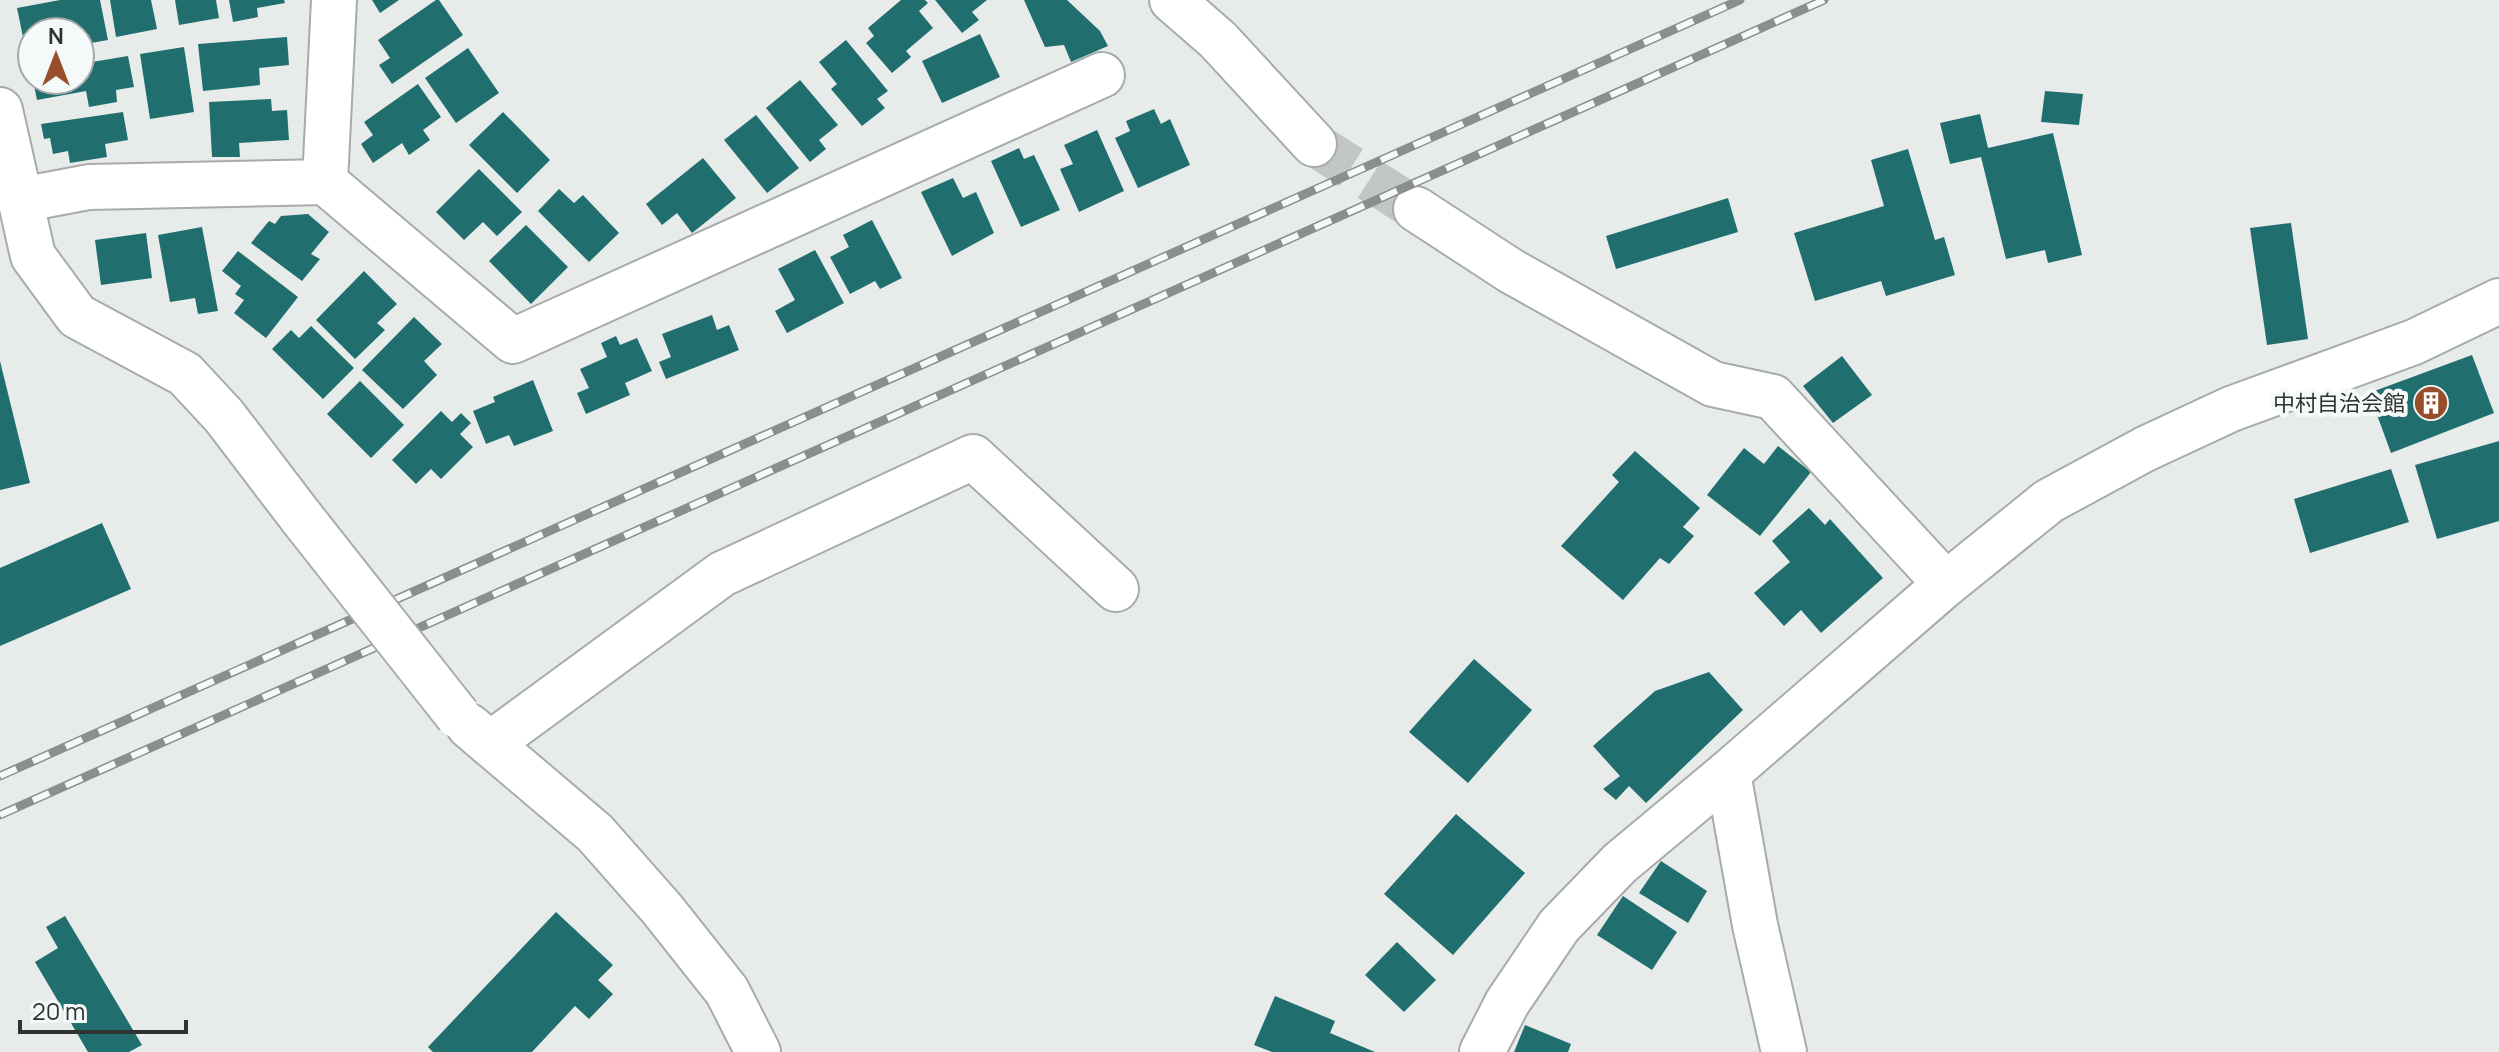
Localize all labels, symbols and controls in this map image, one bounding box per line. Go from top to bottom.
north arrow [16,16,96,96]
text: N [48,21,64,51]
building icon: 中村自治会館 [2412,384,2450,422]
place label: 中村自治会館 [2273,388,2405,418]
scale bar [20,984,186,1034]
text: 20 m [32,994,85,1027]

